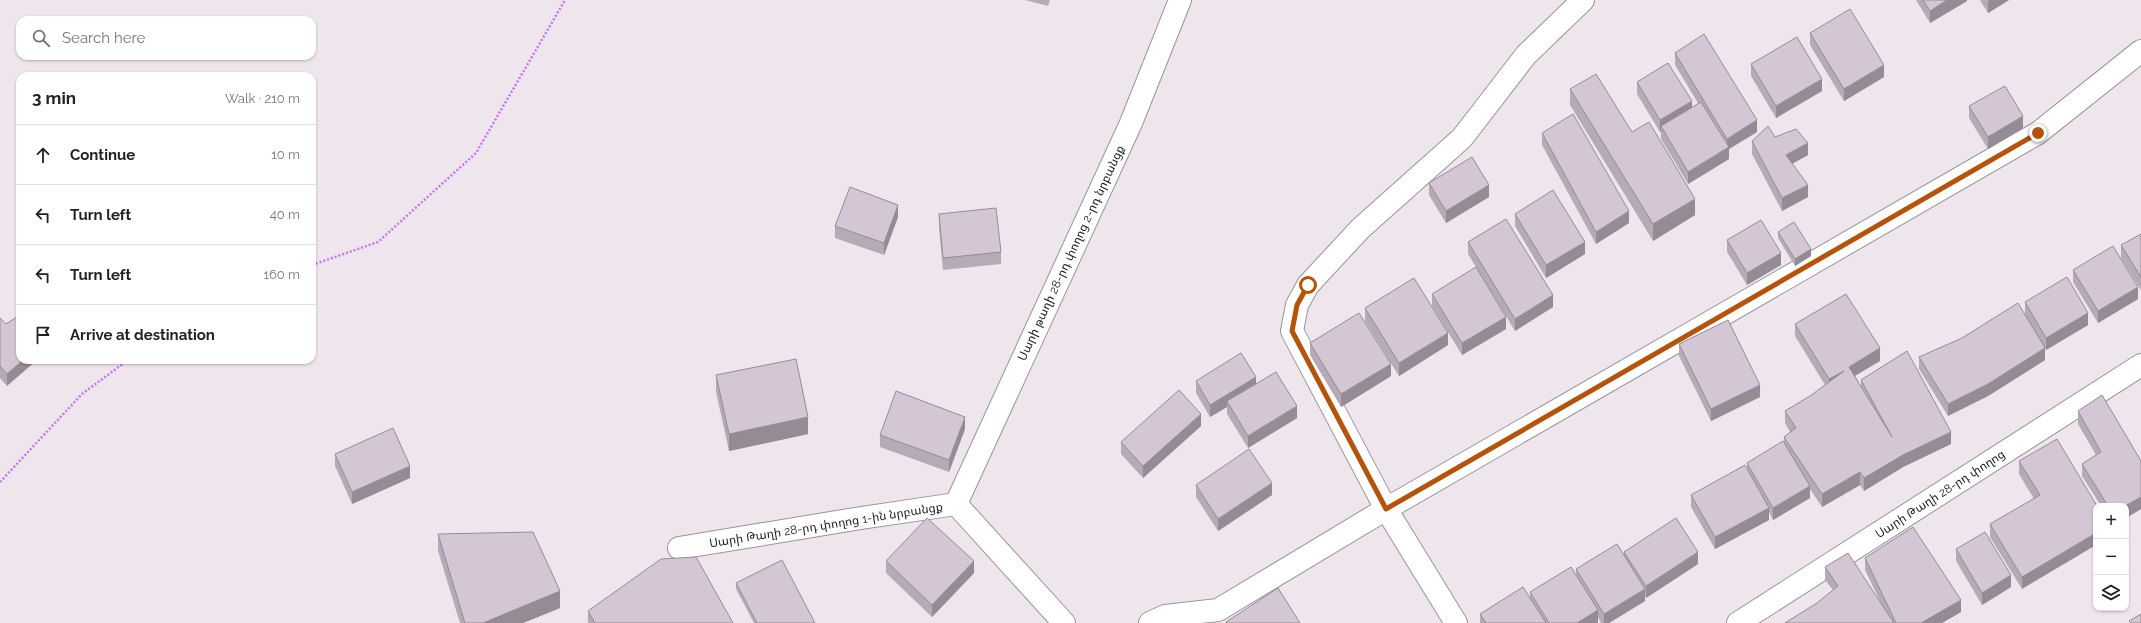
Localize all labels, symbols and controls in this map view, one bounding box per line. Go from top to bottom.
search box [16,16,316,60]
icon: search [30,27,52,49]
text: Search here [62,29,145,47]
text: 3 min [32,88,76,108]
text: Walk · 210 m [225,91,300,106]
route end [2029,124,2047,142]
street label: Սարի թաղի 28-րդ փողոց 2-րդ նրբանցք [1015,143,1127,363]
icon: ahead [32,144,54,166]
text: Continue [70,146,135,164]
text: 10 m [271,147,300,162]
icon: left [32,204,54,226]
text: Turn left [70,206,131,224]
text: 40 m [270,207,300,222]
icon: left [32,264,54,286]
text: Turn left [70,266,131,284]
text: 160 m [263,267,300,282]
route start [1299,276,1317,294]
icon: arrive [32,324,54,346]
text: Arrive at destination [70,326,215,344]
street label: Սարի Թաղի 28-րդ փողոց [1873,447,2007,541]
street label: Սարի Թաղի 28-րդ փողոց 1-ին նրբանցք [708,500,944,550]
map controls [2093,503,2129,611]
button: + [2093,503,2129,539]
button: − [2093,539,2129,575]
button: layers [2093,575,2129,611]

